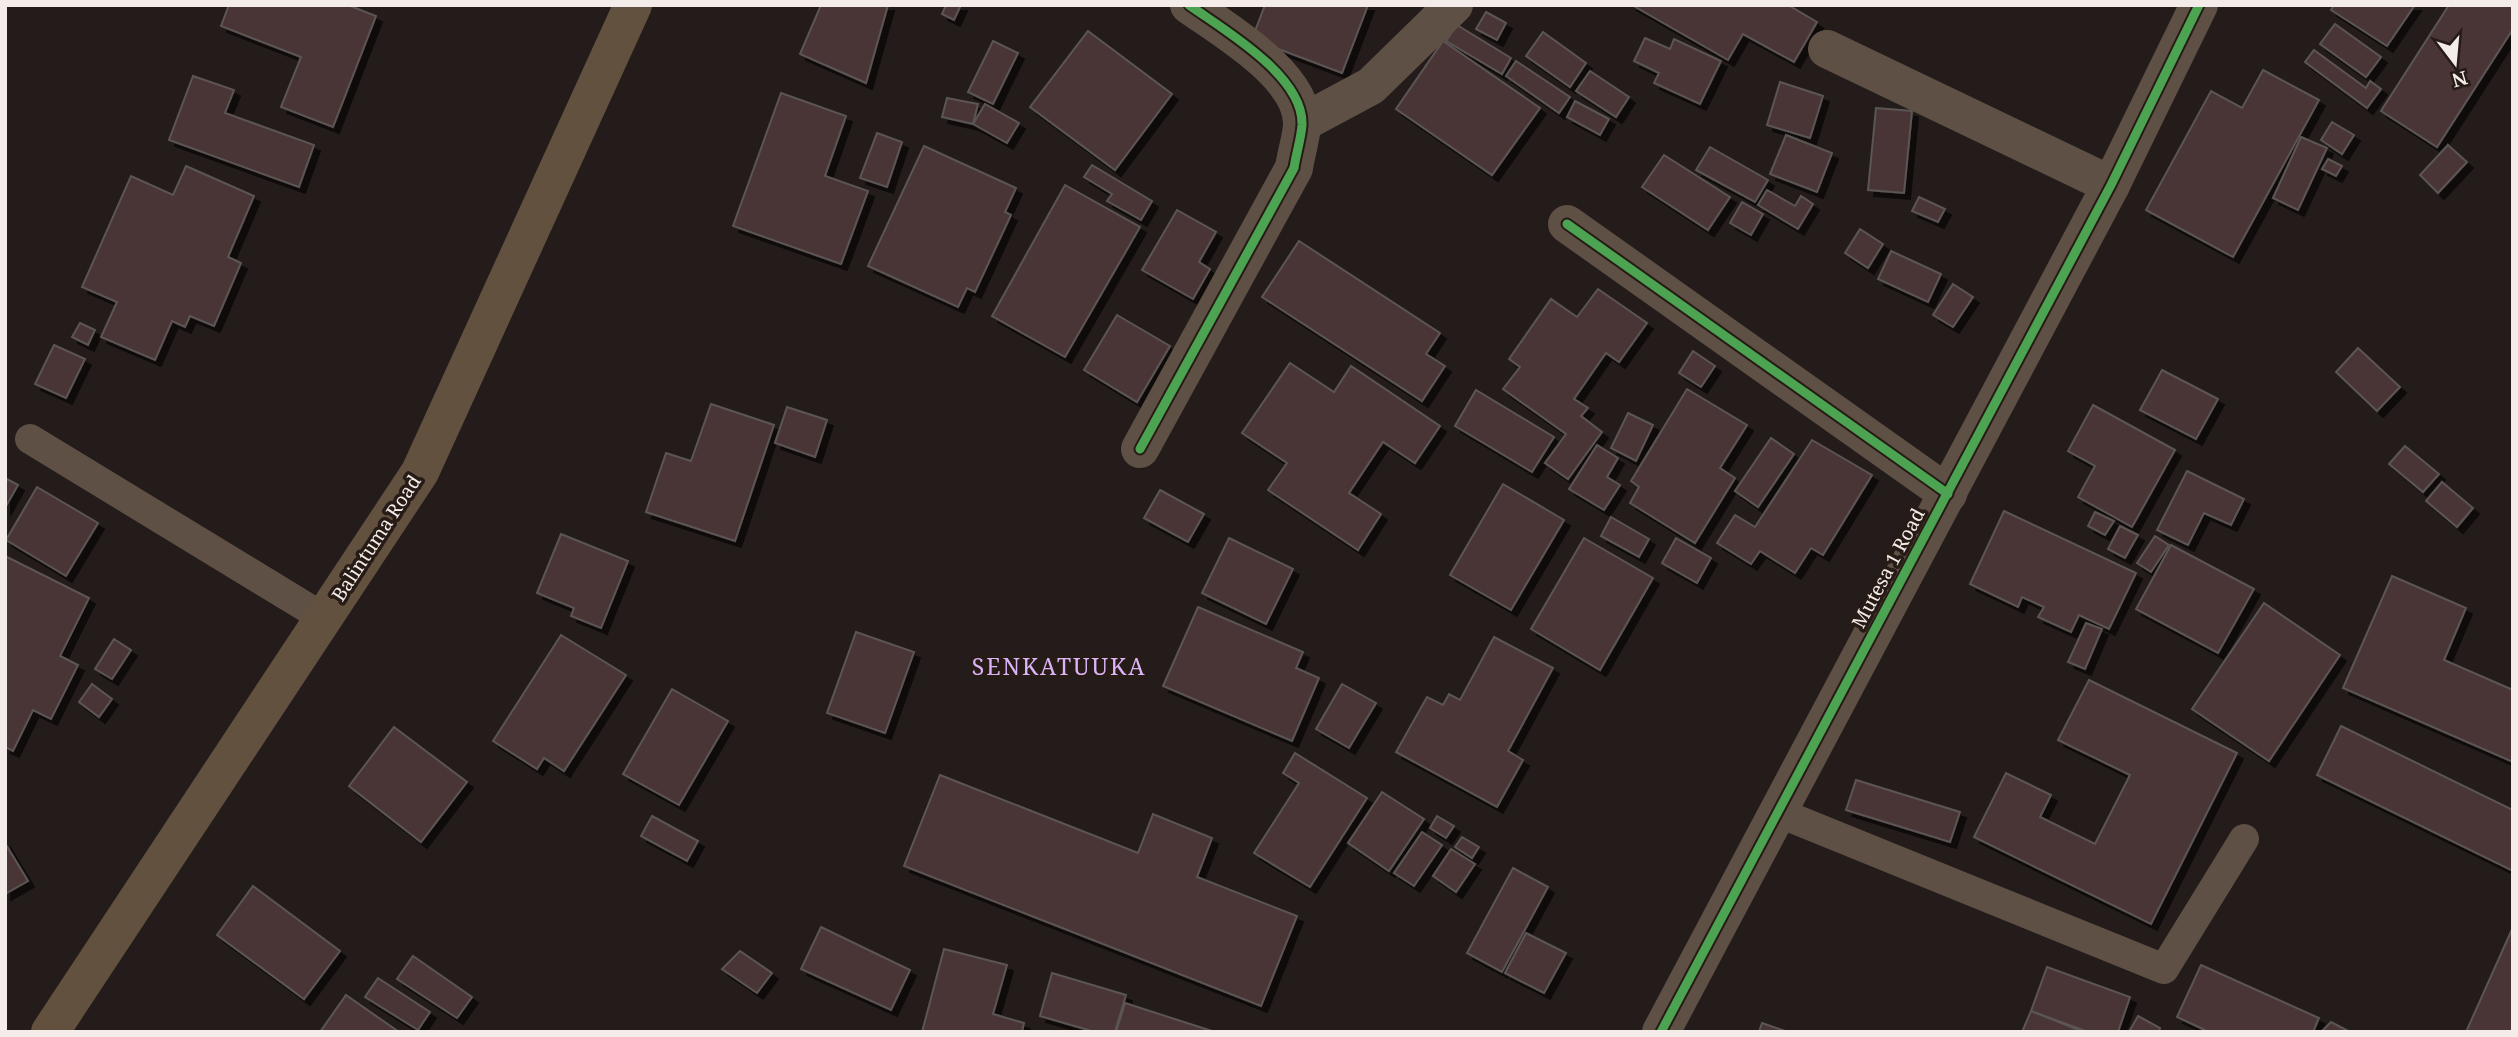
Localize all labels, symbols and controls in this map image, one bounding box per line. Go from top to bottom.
north arrow [2420,28,2490,98]
text: N [2449,65,2470,94]
street label: Balintuma Road [325,470,427,606]
street label: Mutesa 1 Road [1845,503,1931,633]
district label: SENKATUUKA [972,650,1146,682]

